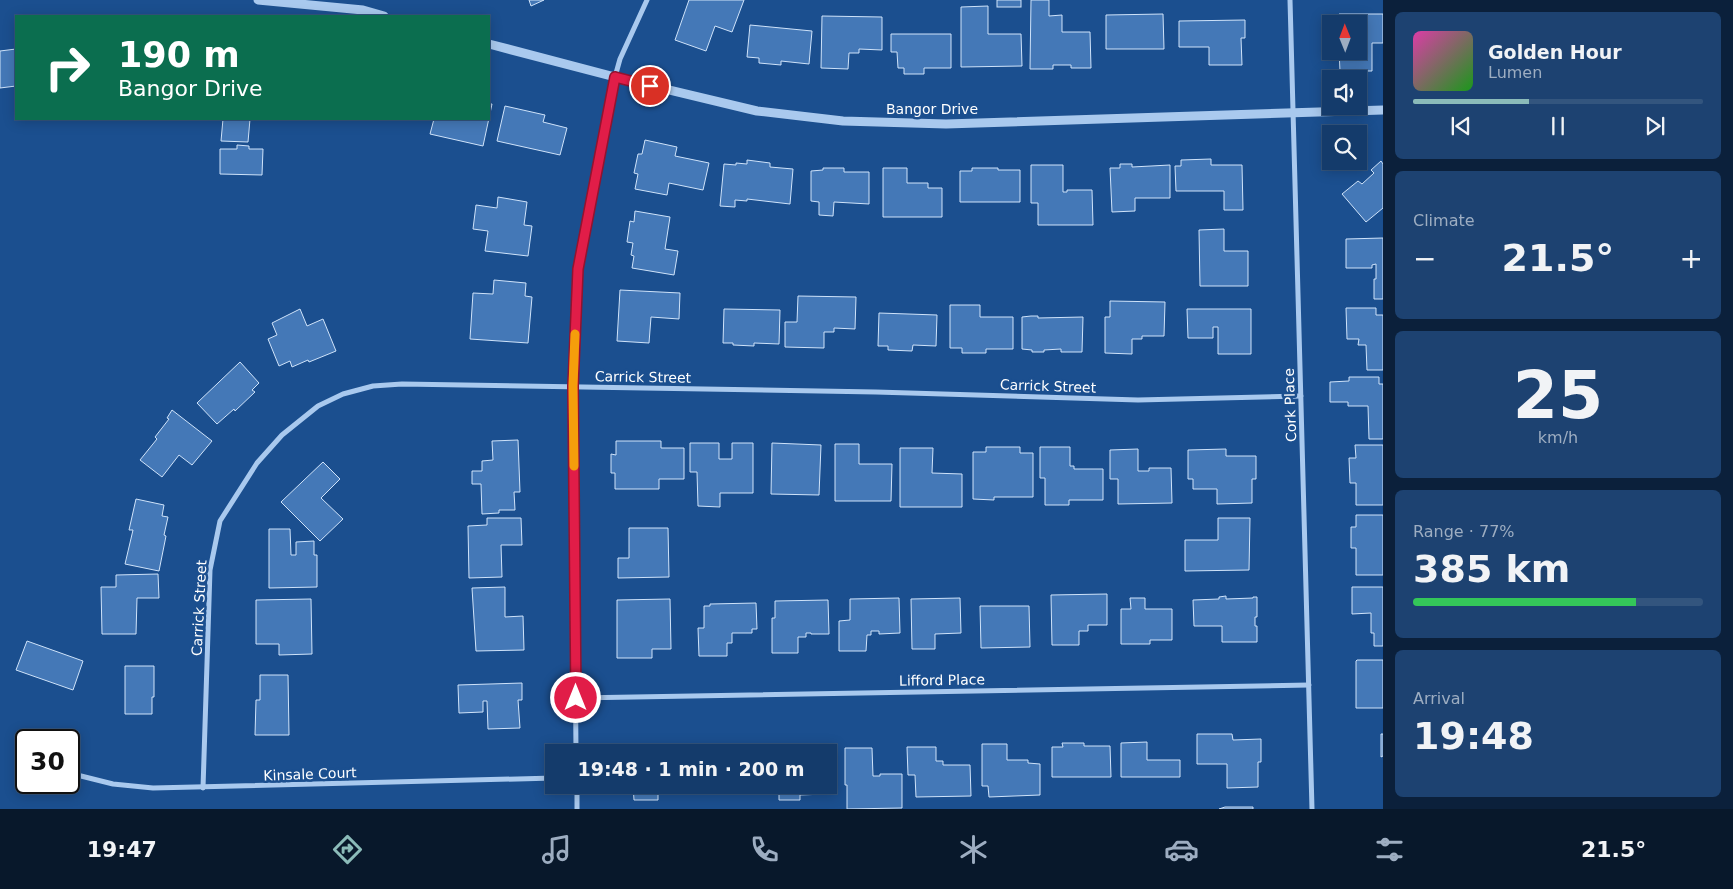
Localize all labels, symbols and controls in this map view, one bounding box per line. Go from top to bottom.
north arrow [1322,15,1368,60]
map controls [1322,15,1367,170]
icon: right [35,35,100,100]
text: 190 m [118,35,240,75]
text: Golden Hour [1488,41,1622,63]
text: Lumen [1488,63,1542,82]
pin [629,65,671,107]
button: sound [1322,70,1367,115]
icon: arrive [636,72,664,100]
text: Bangor Drive [118,76,263,101]
street label: Bangor Drive [886,101,978,117]
icon: previous [1447,112,1475,140]
icon: pause [1544,112,1572,140]
icon: next [1641,112,1669,140]
button: search [1322,125,1367,170]
text: Climate [1413,211,1475,230]
text: 21.5° [1502,236,1614,280]
text: − [1413,242,1436,275]
text: + [1680,242,1703,275]
text: 25 [1513,358,1603,433]
street label: Carrick Street [595,368,692,386]
street label: Cork Place [1281,368,1299,442]
street label: Carrick Street [1000,376,1097,396]
text: km/h [1538,428,1578,447]
text: Range · 77% [1413,522,1515,541]
text: 385 km [1413,547,1570,591]
street label: Carrick Street [188,559,210,657]
position arrow [549,671,601,723]
street label: Lifford Place [899,671,985,689]
text: Arrival [1413,689,1465,708]
text: 19:48 [1413,714,1534,758]
speed limit sign: 30 [15,729,80,794]
text: 19:48 · 1 min · 200 m [577,758,805,780]
street label: Kinsale Court [263,764,357,784]
icon: directions [330,832,365,867]
icon: music [539,832,574,867]
icon: phone [747,832,782,867]
icon: climate [956,832,991,867]
icon: car [1164,832,1199,867]
icon: filters [1372,832,1407,867]
text: 19:47 [87,837,157,862]
text: 21.5° [1581,837,1646,862]

